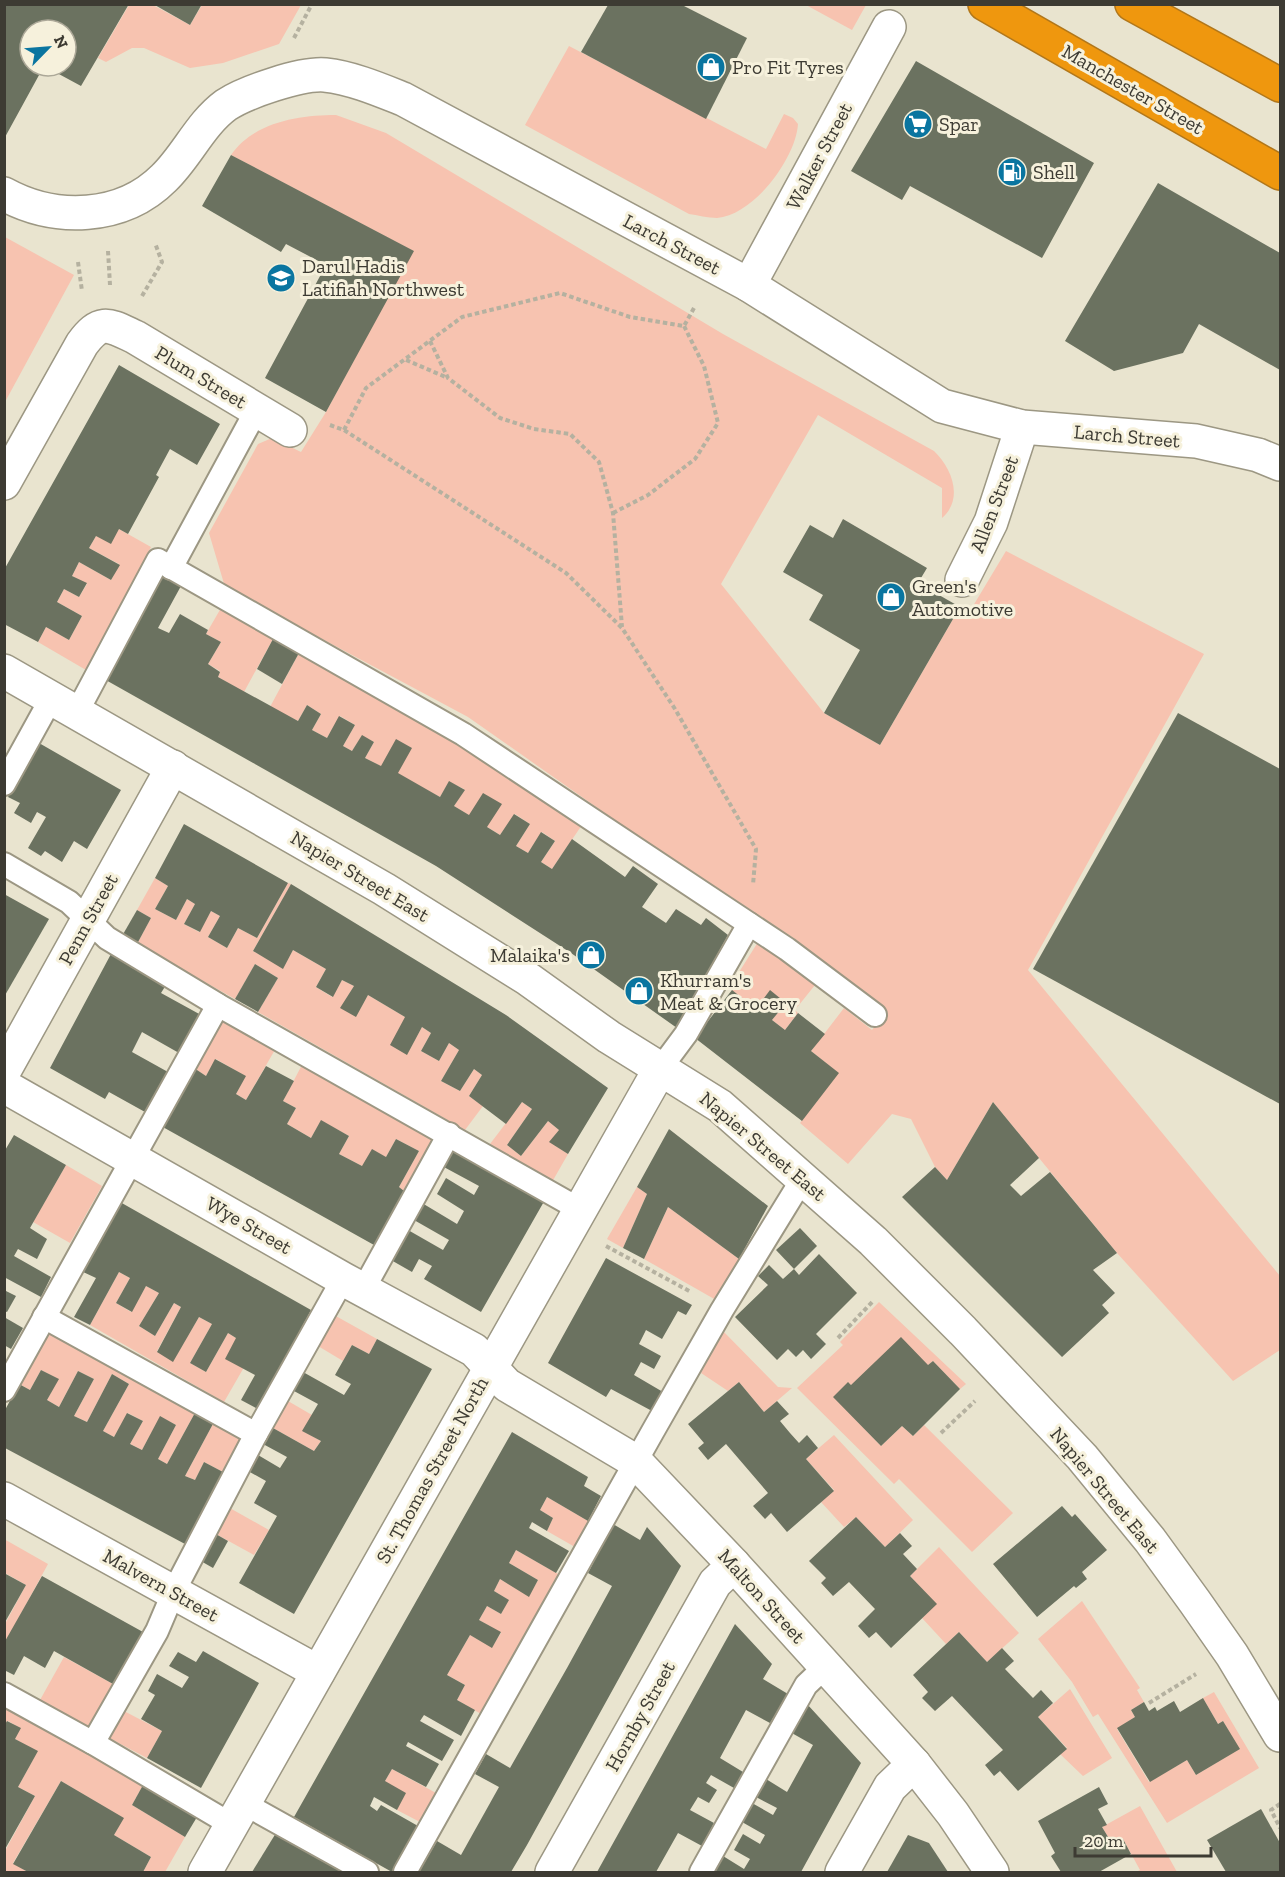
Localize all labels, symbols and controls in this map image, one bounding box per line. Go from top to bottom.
north arrow [18,18,78,78]
text: N [50,32,72,51]
street label: Manchester Street [1058,39,1208,140]
shop icon: Pro Fit Tyres [695,51,727,83]
place label: Pro Fit Tyres [732,55,844,79]
street label: Walker Street [781,98,857,214]
supermarket icon: Spar [902,108,934,140]
place label: Spar [939,112,979,136]
fuel station icon: Shell [996,156,1028,188]
place label: Shell [1033,160,1075,184]
street label: Larch Street [619,208,725,280]
place label: Darul Hadis Latifiah Northwest [302,254,465,301]
school or university icon: Darul Hadis Latifiah Northwest [265,262,297,294]
street label: Plum Street [151,340,252,414]
street label: Larch Street [1073,419,1182,453]
street label: Allen Street [965,452,1024,556]
place label: Green's Automotive [912,574,1013,621]
shop icon: Green's Automotive [875,581,907,613]
street label: Napier Street East [286,825,434,927]
street label: Penn Street [53,869,123,969]
shop icon: Malaika's [575,939,607,971]
place label: Malaika's [490,943,570,967]
place label: Khurram's Meat & Grocery [660,968,798,1015]
shop icon: Khurram's Meat & Grocery [623,975,655,1007]
street label: Napier Street East [695,1086,831,1206]
street label: Wye Street [202,1191,296,1259]
street label: St. Thomas Street North [371,1372,494,1567]
street label: Napier Street East [1045,1422,1165,1558]
street label: Malvern Street [99,1543,224,1627]
street label: Malton Street [713,1544,811,1649]
street label: Hornby Street [600,1656,680,1775]
scale bar [1075,1820,1212,1858]
text: 20 m [1084,1830,1124,1852]

